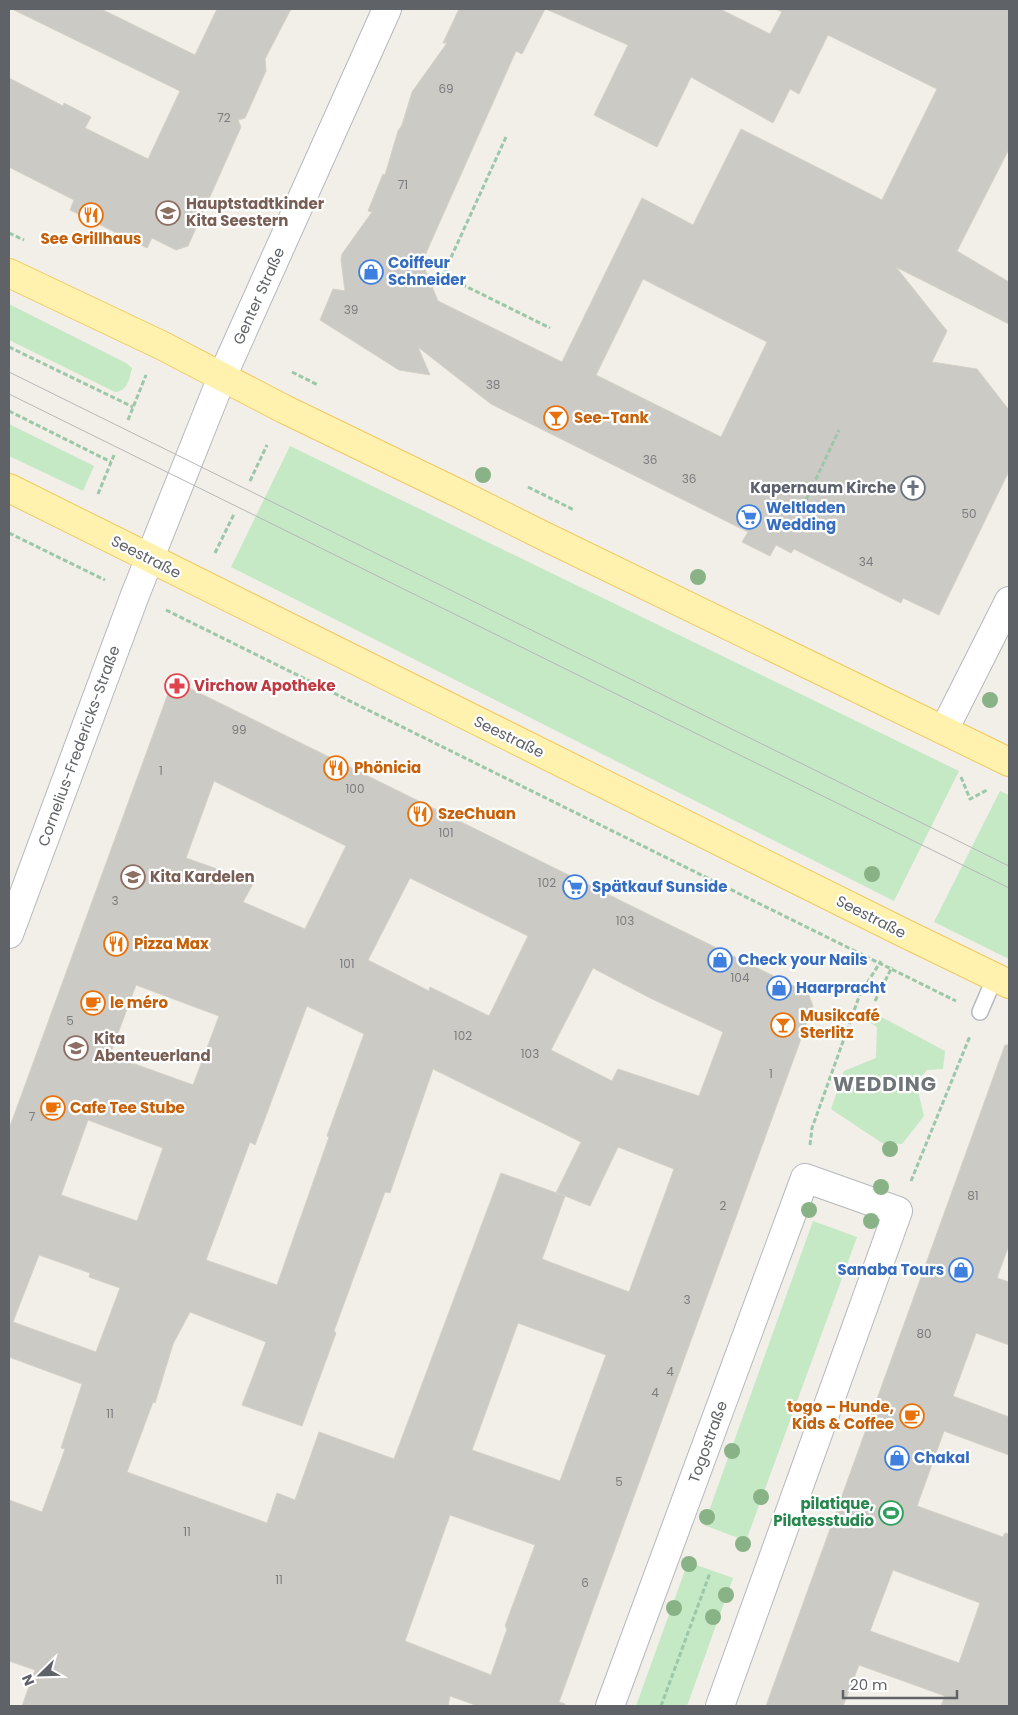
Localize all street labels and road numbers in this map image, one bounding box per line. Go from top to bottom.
street label: Genter Straße [228,244,289,348]
street label: Seestraße [108,530,185,583]
street label: Cornelius-Fredericks-Straße [32,642,125,849]
street label: Seestraße [470,710,548,763]
street label: Seestraße [833,890,910,943]
street label: Togostraße [683,1398,732,1486]

